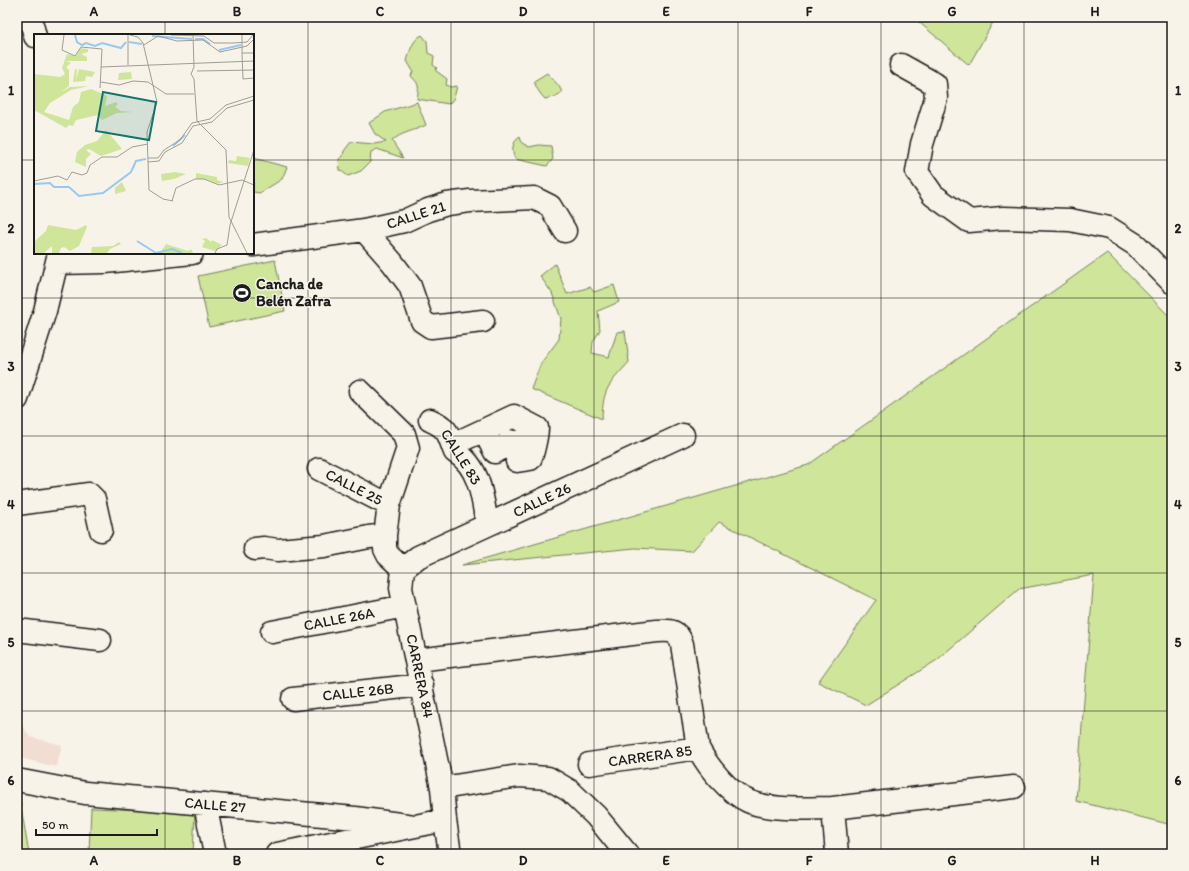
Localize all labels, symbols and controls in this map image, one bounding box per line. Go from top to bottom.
text: A [89,4,99,19]
text: B [233,4,242,19]
text: C [376,4,385,19]
text: D [519,4,528,19]
text: E [662,4,670,19]
text: F [806,4,813,19]
text: G [948,4,957,19]
text: H [1091,4,1100,19]
inset map [34,34,254,254]
text: 1 [8,83,14,98]
text: 1 [1175,83,1181,98]
street label: CALLE 21 [384,197,448,233]
text: 2 [8,221,15,236]
text: 2 [1175,221,1182,236]
place label: Cancha de Belén Zafra [256,275,331,310]
sports icon: Cancha de Belén Zafra [231,282,253,304]
text: 3 [7,359,15,374]
text: 3 [1174,359,1182,374]
street label: CALLE 83 [437,426,485,488]
street label: CALLE 25 [322,465,386,509]
street label: CALLE 26 [510,479,574,521]
text: 4 [7,497,15,512]
text: 4 [1174,497,1182,512]
street label: CALLE 26A [302,603,376,635]
street label: CARRERA 84 [402,632,438,720]
text: 5 [8,635,15,650]
text: 5 [1175,635,1182,650]
street label: CALLE 26B [321,679,395,705]
street label: CARRERA 85 [607,741,693,771]
text: 6 [8,773,15,788]
text: 6 [1175,773,1182,788]
street label: CALLE 27 [184,793,247,817]
scale bar [36,811,157,837]
text: 50 m [42,818,68,832]
text: A [89,853,99,868]
text: B [233,853,242,868]
text: C [376,853,385,868]
text: D [519,853,528,868]
text: E [662,853,670,868]
text: F [806,853,813,868]
text: G [948,853,957,868]
text: H [1091,853,1100,868]

